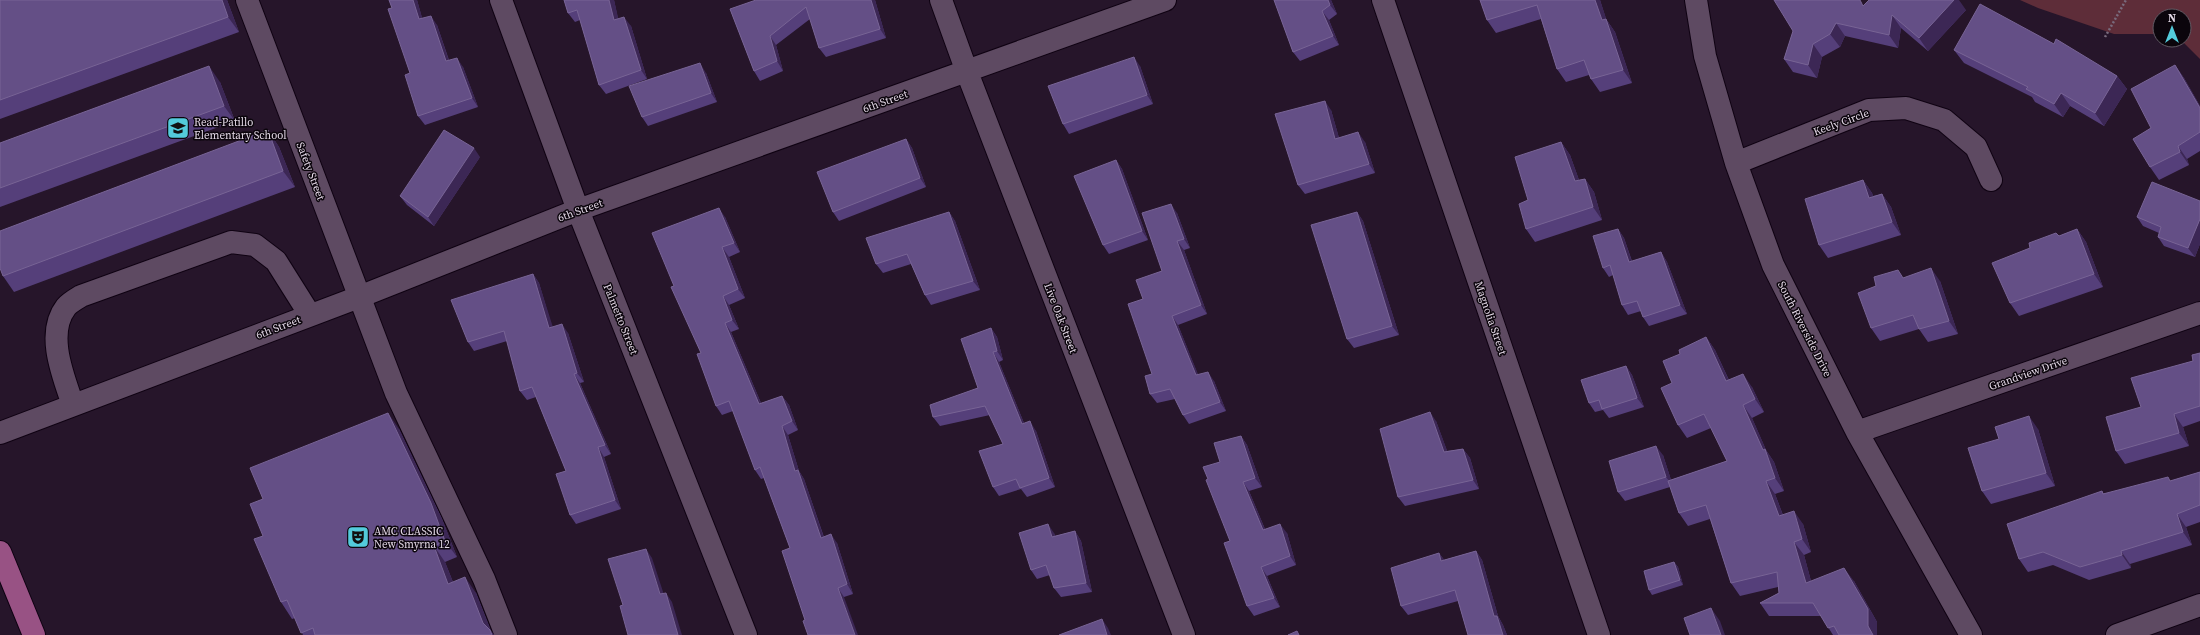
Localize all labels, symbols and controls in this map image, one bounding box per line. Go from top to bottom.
north arrow [2152,8,2192,48]
text: N [2168,11,2176,26]
street label: 6th Street [861,86,910,117]
street label: Keely Circle [1811,105,1872,140]
school or university icon: Read-Patillo Elementary School [165,115,191,141]
place label: Read-Patillo Elementary School [194,115,286,143]
street label: Safety Street [293,140,329,203]
street label: 6th Street [556,195,605,226]
street label: Magnolia Street [1471,279,1510,357]
street label: South Riverside Drive [1774,279,1835,380]
street label: Live Oak Street [1040,281,1081,356]
street label: Palmetto Street [600,282,642,357]
street label: 6th Street [254,312,303,343]
street label: Grandview Drive [1987,353,2070,394]
theatre icon: AMC CLASSIC New Smyrna 12 [345,524,371,550]
place label: AMC CLASSIC New Smyrna 12 [374,524,450,552]

